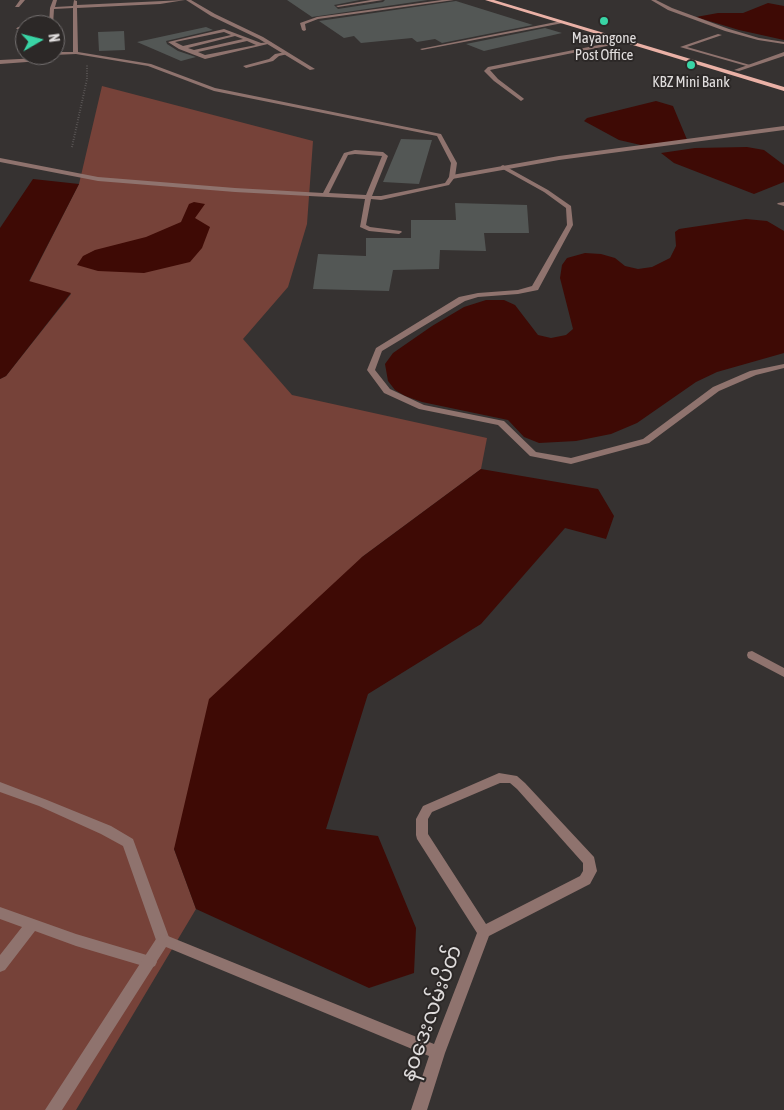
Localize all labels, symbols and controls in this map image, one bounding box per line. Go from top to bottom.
north arrow [15,15,65,65]
marker: Mayangone Post Office [598,15,610,27]
place label: Mayangone Post Office [572,29,636,64]
text: N [45,33,62,43]
marker: KBZ Mini Bank [685,59,697,71]
place label: KBZ Mini Bank [652,73,730,91]
street label: နဝဒေးလမ်းပိတ် [395,942,467,1084]

